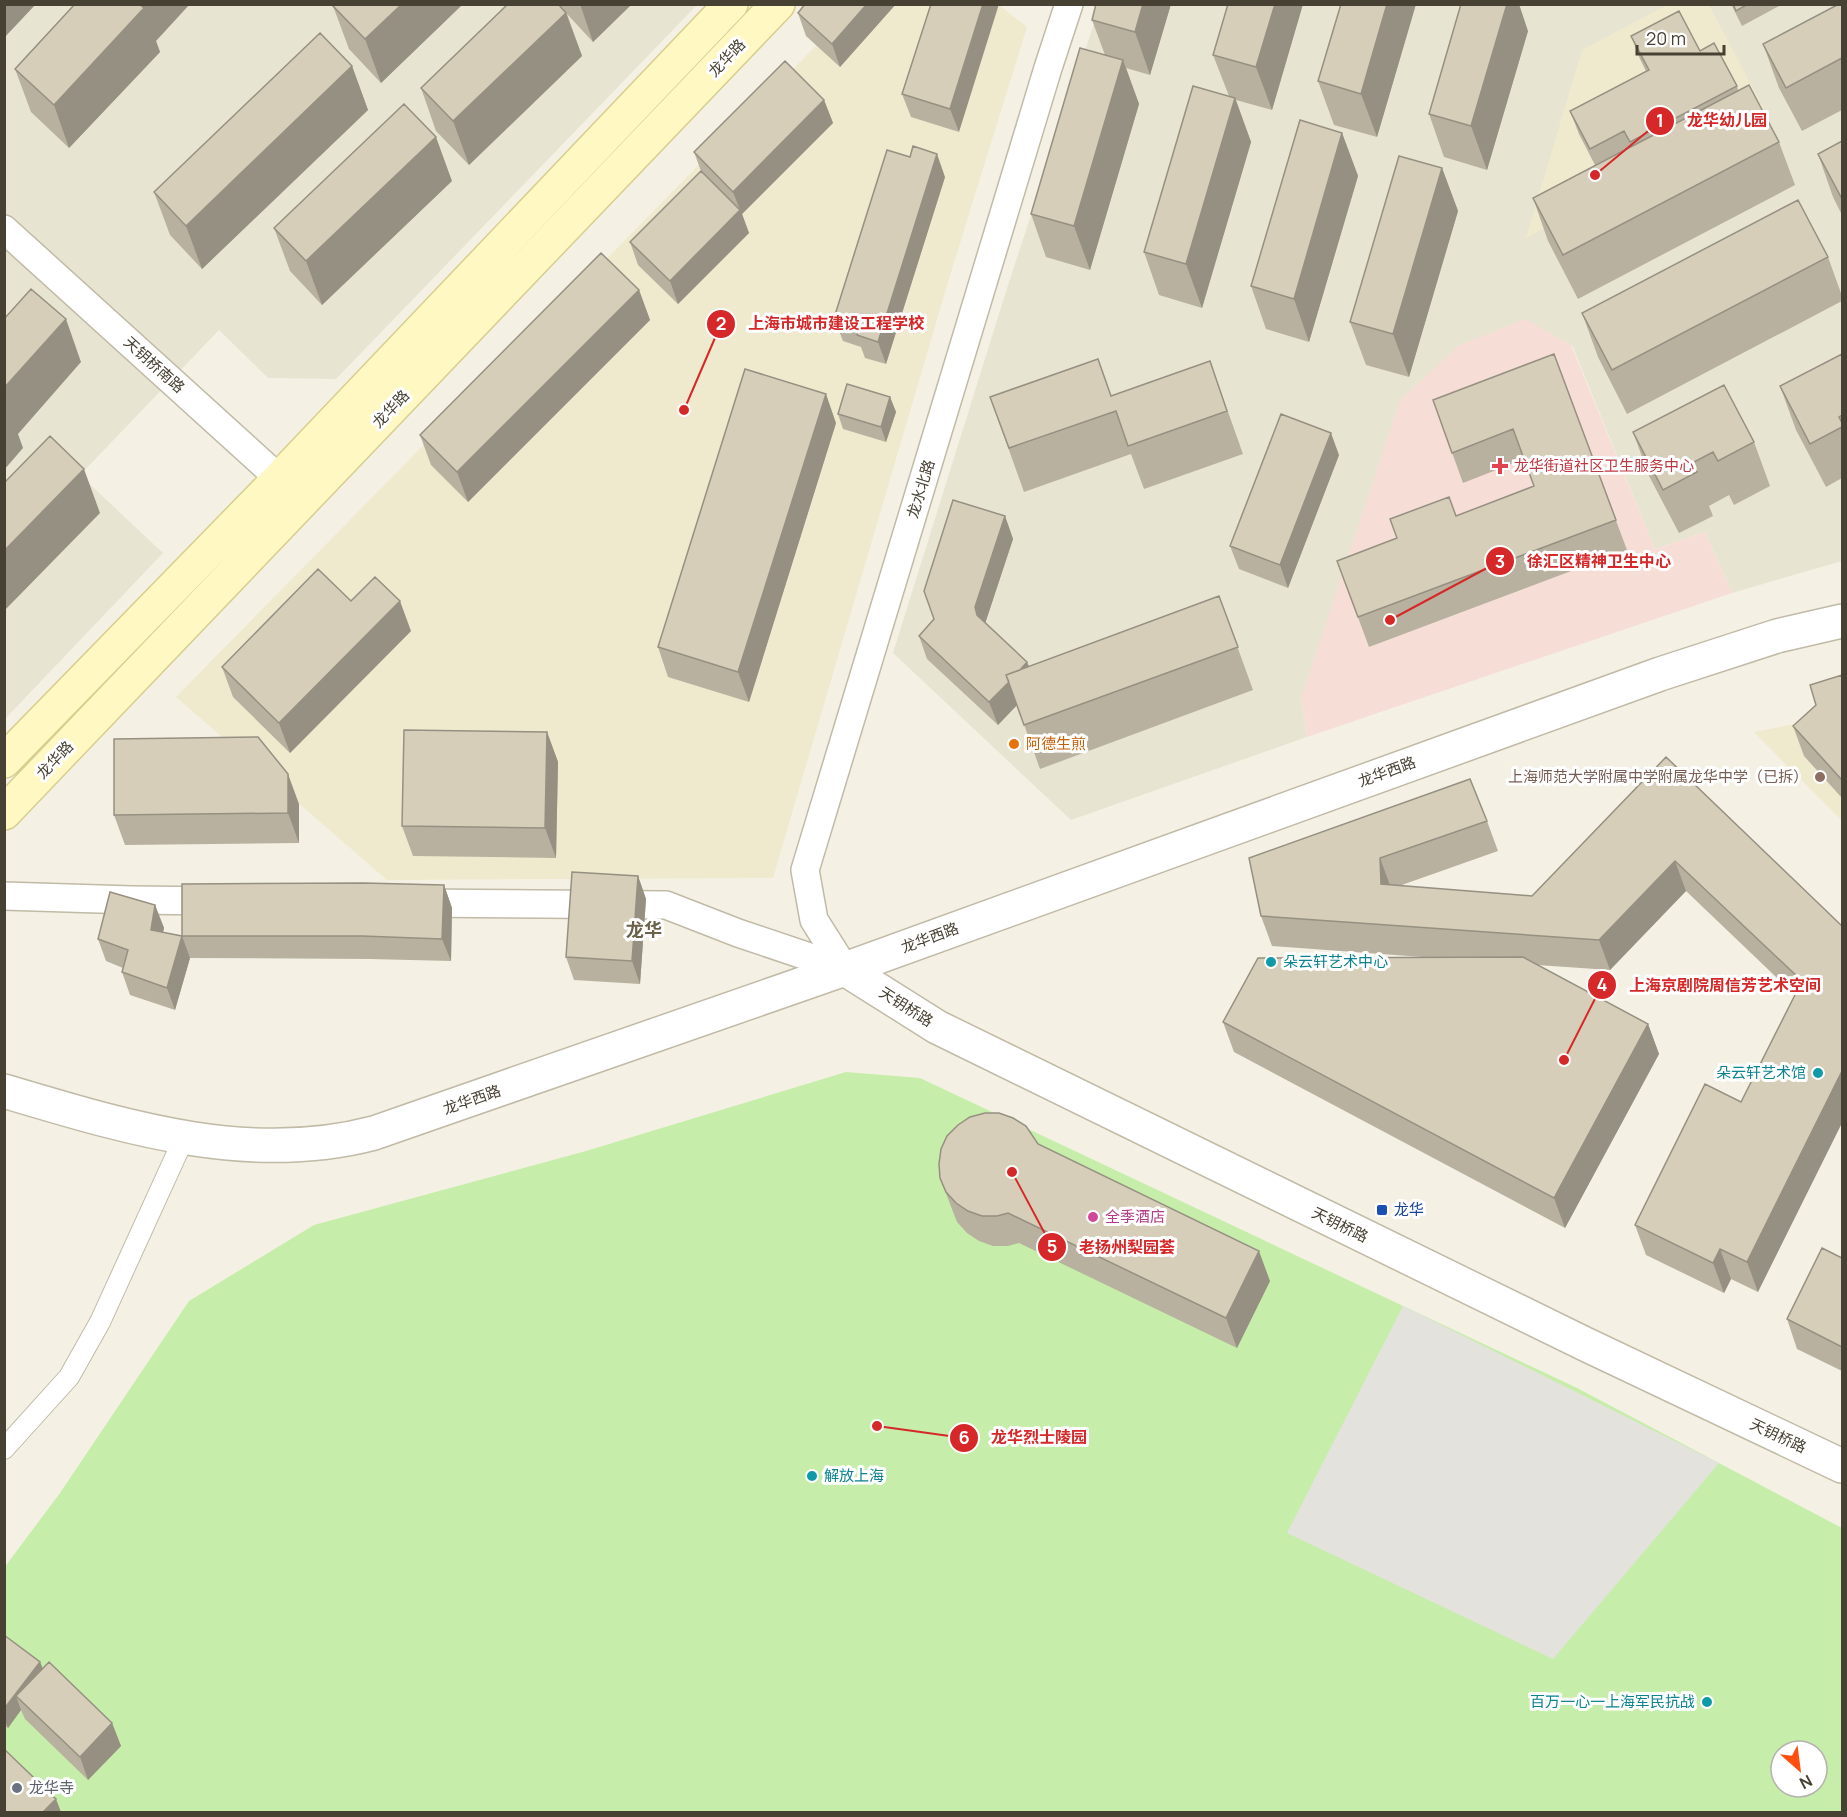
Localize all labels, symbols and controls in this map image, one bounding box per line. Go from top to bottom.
scale bar [1637,18,1724,56]
text: 20 m [1646,26,1686,50]
street label: 龙华路 [703,34,750,81]
callout: 龙华幼儿园 [1645,104,1779,138]
text: 1 [1656,108,1664,132]
text: 龙华幼儿园 [1687,109,1767,131]
callout: 上海市城市建设工程学校 [706,307,936,341]
text: 2 [716,311,726,335]
text: 上海市城市建设工程学校 [748,312,925,334]
street label: 天钥桥南路 [119,332,189,398]
street label: 龙华路 [367,385,414,432]
place label: 龙华街道社区卫生服务中心 [1514,455,1694,476]
street label: 龙水北路 [902,457,939,521]
marker: 龙华街道社区卫生服务中心 [1491,457,1509,475]
callout: 徐汇区精神卫生中心 [1485,544,1683,578]
text: 3 [1495,549,1505,573]
text: 徐汇区精神卫生中心 [1527,550,1671,572]
place label: 阿德生煎 [1026,733,1086,754]
street label: 龙华路 [31,736,78,783]
marker: 阿德生煎 [1007,737,1021,751]
street label: 龙华西路 [1355,751,1419,792]
place label: 上海师范大学附属中学附属龙华中学（已拆） [1508,766,1808,787]
marker: 上海师范大学附属中学附属龙华中学（已拆） [1813,770,1827,784]
district label: 龙华 [626,917,662,941]
street label: 龙华西路 [898,917,962,958]
place label: 朵云轩艺术中心 [1283,951,1388,972]
marker: 朵云轩艺术中心 [1264,955,1278,969]
callout: 上海京剧院周信芳艺术空间 [1587,968,1833,1002]
text: 4 [1597,972,1608,996]
text: 上海京剧院周信芳艺术空间 [1629,974,1821,996]
street label: 天钥桥路 [875,982,937,1031]
place label: 朵云轩艺术馆 [1716,1062,1806,1083]
marker: 朵云轩艺术馆 [1811,1066,1825,1080]
street label: 龙华西路 [440,1080,504,1119]
place label: 龙华 [1394,1199,1424,1220]
street label: 天钥桥路 [1309,1202,1372,1247]
marker: 龙华 [1375,1203,1389,1217]
place label: 全季酒店 [1105,1206,1165,1227]
marker: 全季酒店 [1086,1210,1100,1224]
callout: 老扬州梨园荟 [1037,1230,1187,1264]
text: 5 [1047,1234,1057,1258]
text: 老扬州梨园荟 [1079,1236,1175,1258]
street label: 天钥桥路 [1747,1413,1810,1458]
callout: 龙华烈士陵园 [949,1421,1099,1455]
text: 6 [958,1425,970,1449]
text: 龙华烈士陵园 [991,1426,1087,1448]
place label: 解放上海 [824,1465,884,1486]
marker: 解放上海 [805,1469,819,1483]
place label: 百万一心一上海军民抗战 [1530,1691,1695,1712]
marker: 百万一心一上海军民抗战 [1700,1695,1714,1709]
north arrow [1769,1739,1829,1799]
text: N [1796,1770,1816,1795]
place label: 龙华寺 [29,1777,74,1798]
marker: 龙华寺 [10,1781,24,1795]

